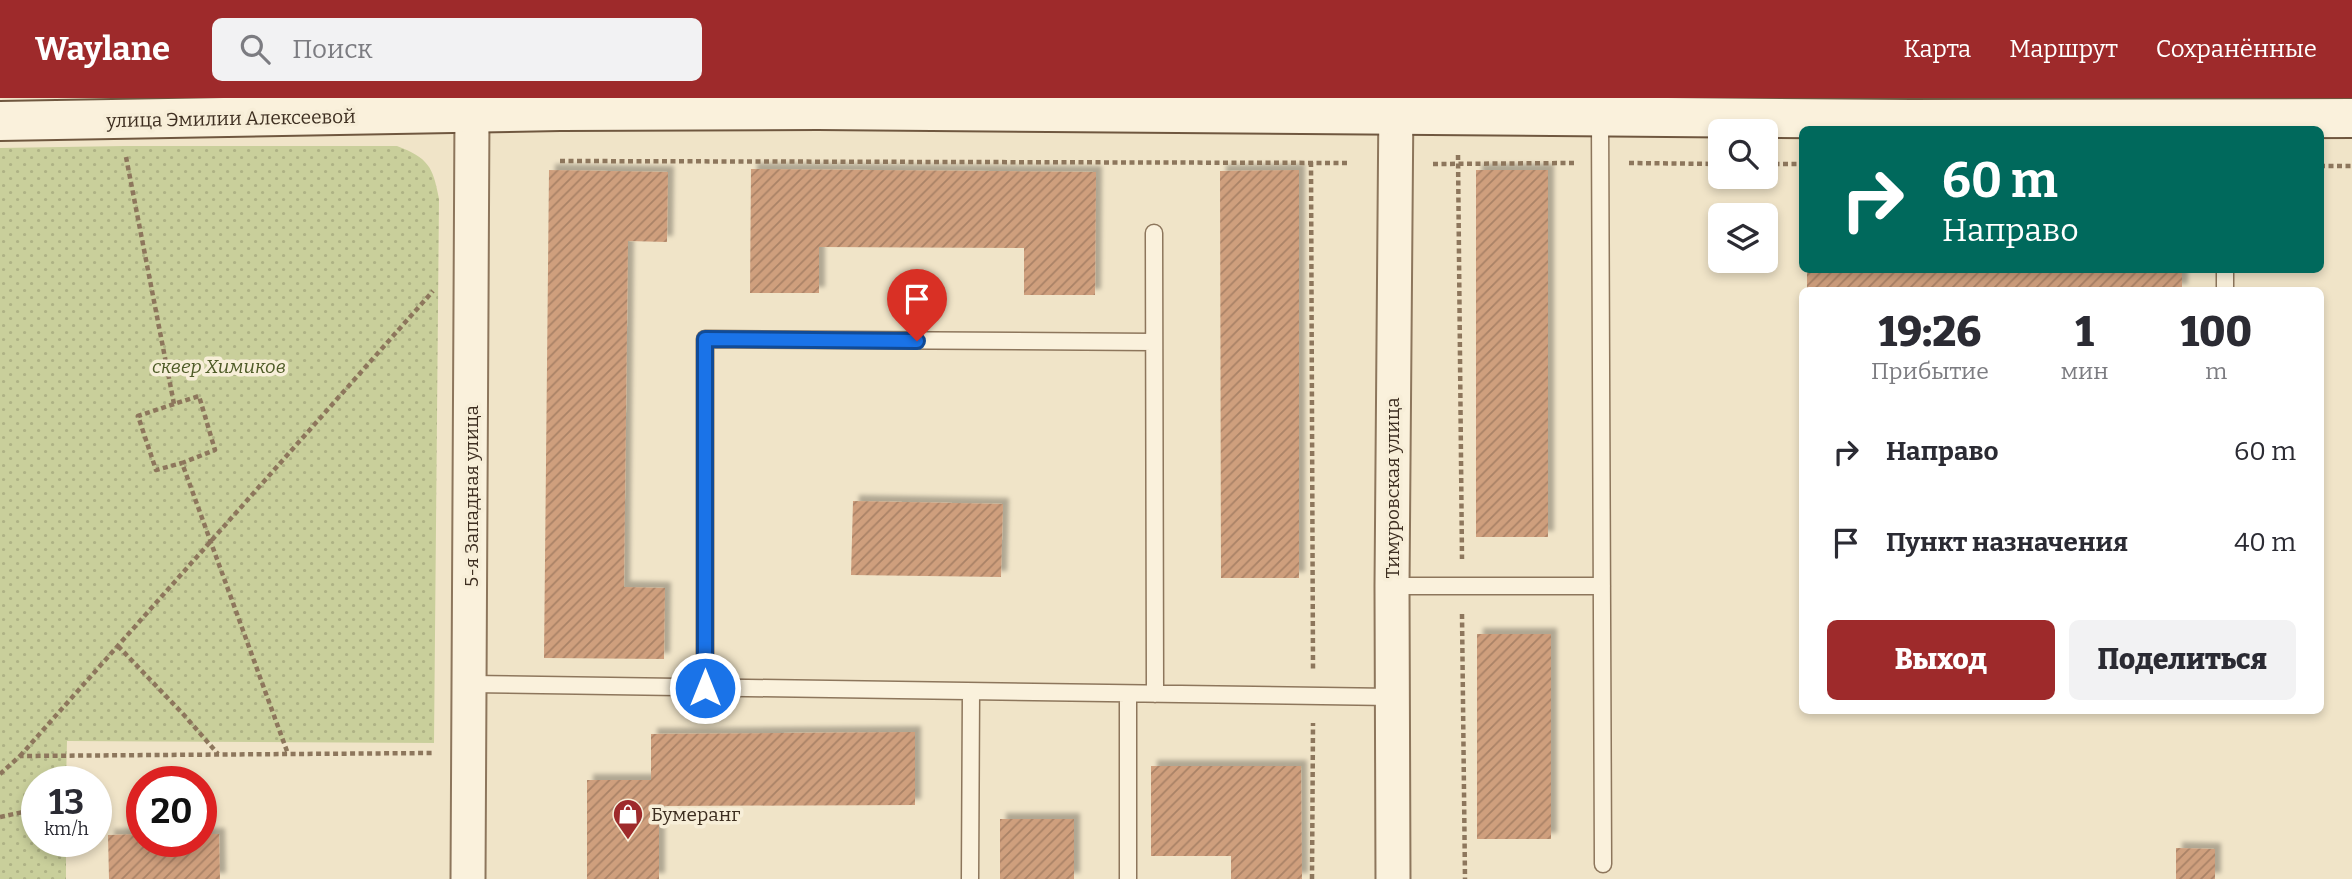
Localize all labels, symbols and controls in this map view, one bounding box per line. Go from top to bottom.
search box [212,18,702,81]
text: Waylane [35,29,170,69]
icon: search [236,30,274,68]
text: Поиск [292,34,372,65]
text: Карта [1903,35,1971,63]
text: Маршрут [2009,35,2118,63]
text: Сохранённые [2156,35,2317,63]
street label: улица Эмилии Алексеевой [105,105,356,132]
map controls [1708,119,1778,273]
button: search [1708,119,1778,189]
text: 60 m [1942,151,2058,210]
icon: right [1827,154,1918,245]
button: layers [1708,203,1778,273]
text: Направо [1942,211,2079,249]
pin [887,269,947,341]
icon: arrive [898,280,936,318]
text: 19:26 [1879,307,1981,357]
text: 1 [2075,307,2094,357]
text: 100 [2180,307,2252,357]
park label: сквер Химиков [152,355,286,378]
text: Прибытие [1871,357,1989,385]
text: мин [2061,357,2108,385]
text: m [2205,357,2227,385]
street label: Тимуровская улица [1381,397,1404,579]
street label: 5-я Западная улица [460,405,483,587]
icon: right [1827,433,1865,471]
text: Направо [1886,436,1999,467]
text: 60 m [2234,436,2296,467]
icon: arrive [1827,524,1865,562]
text: Пункт назначения [1886,527,2128,558]
text: 40 m [2234,527,2296,558]
button: Выход [1827,620,2055,700]
button: Поделиться [2069,620,2296,700]
position arrow [668,651,742,725]
speed limit sign: 20 [126,766,217,857]
text: 13 [49,781,84,823]
shop icon: Бумеранг [611,797,645,841]
place label: Бумеранг [651,803,740,826]
text: km/h [44,818,89,840]

